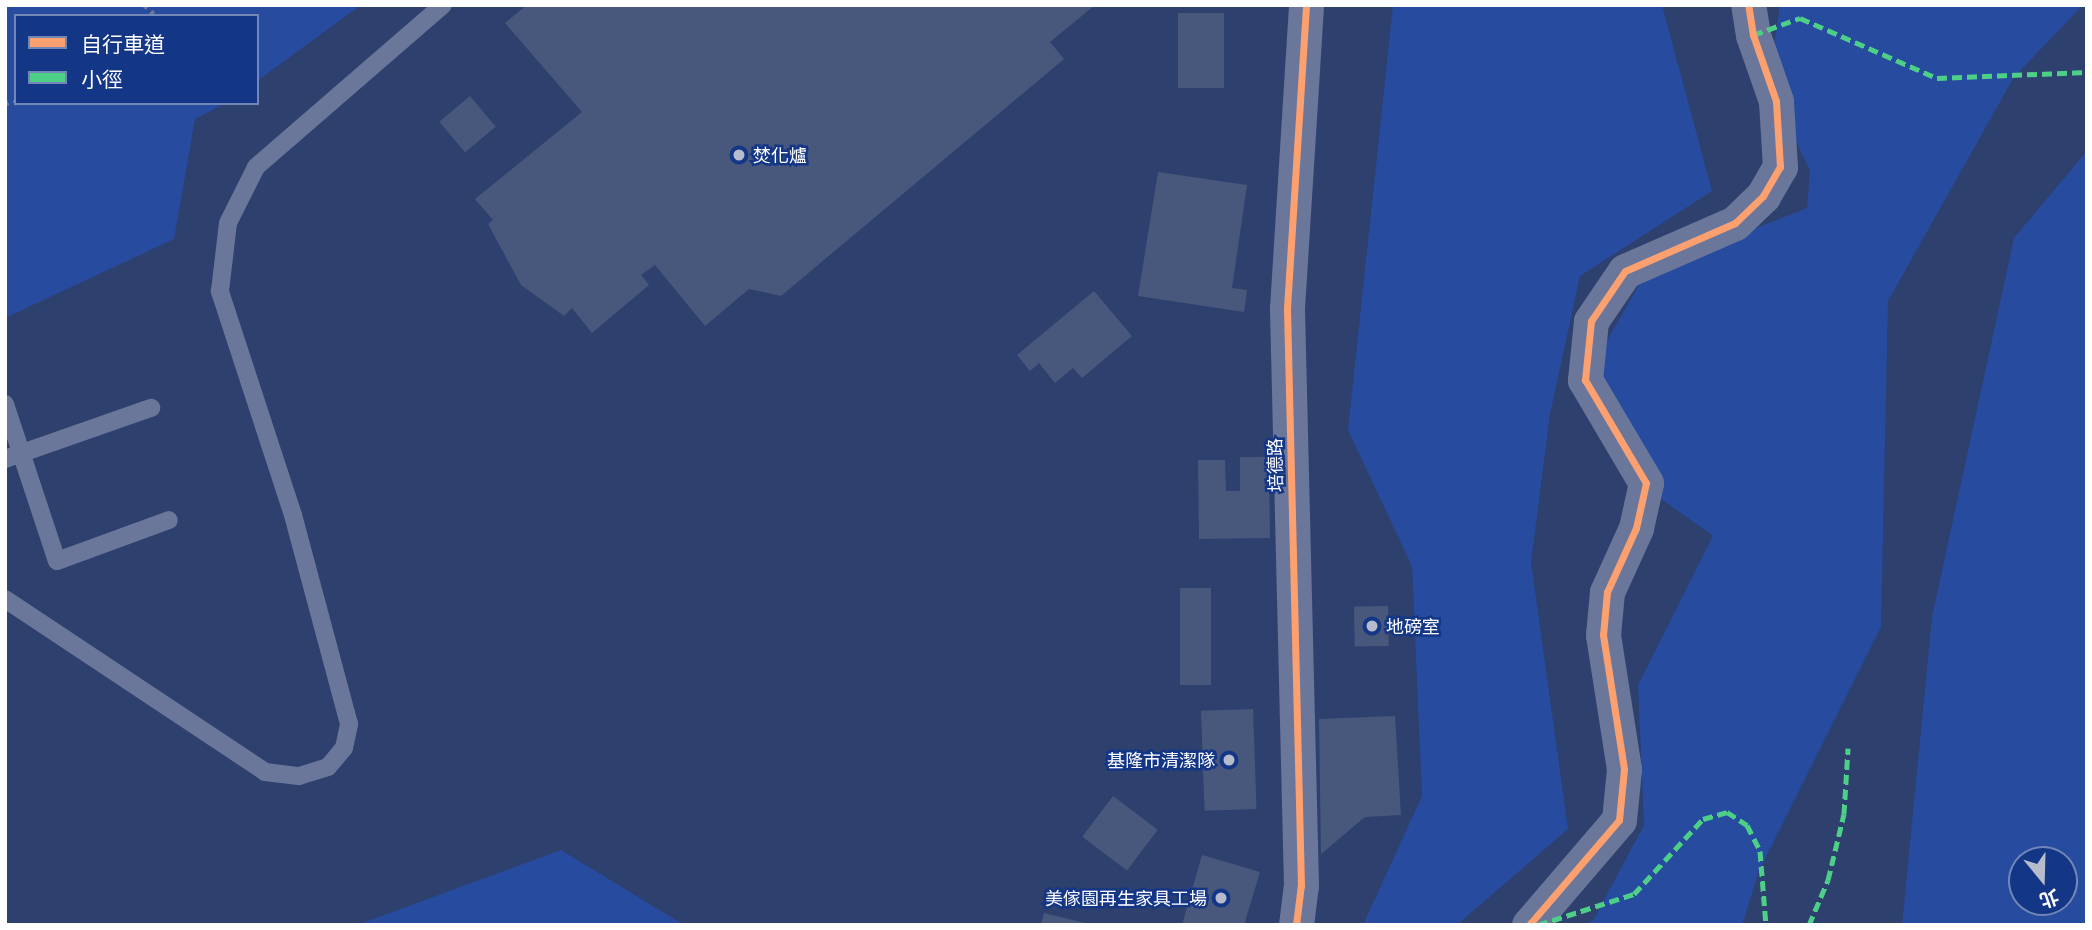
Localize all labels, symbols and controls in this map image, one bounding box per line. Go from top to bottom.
legend [14,14,259,105]
text: 自行車道 [81,30,165,58]
text: 小徑 [81,65,123,93]
place label: 焚化爐 [753,144,807,166]
marker: 焚化爐 [731,147,747,163]
street label: 培德路 [1264,438,1286,492]
place label: 地磅室 [1386,615,1440,637]
marker: 地磅室 [1364,618,1380,634]
place label: 基隆市清潔隊 [1107,749,1215,771]
marker: 基隆市清潔隊 [1221,752,1237,768]
north arrow [2008,846,2078,916]
text: 北 [2036,884,2062,914]
place label: 美傢園再生家具工場 [1045,887,1207,909]
marker: 美傢園再生家具工場 [1213,890,1229,906]

